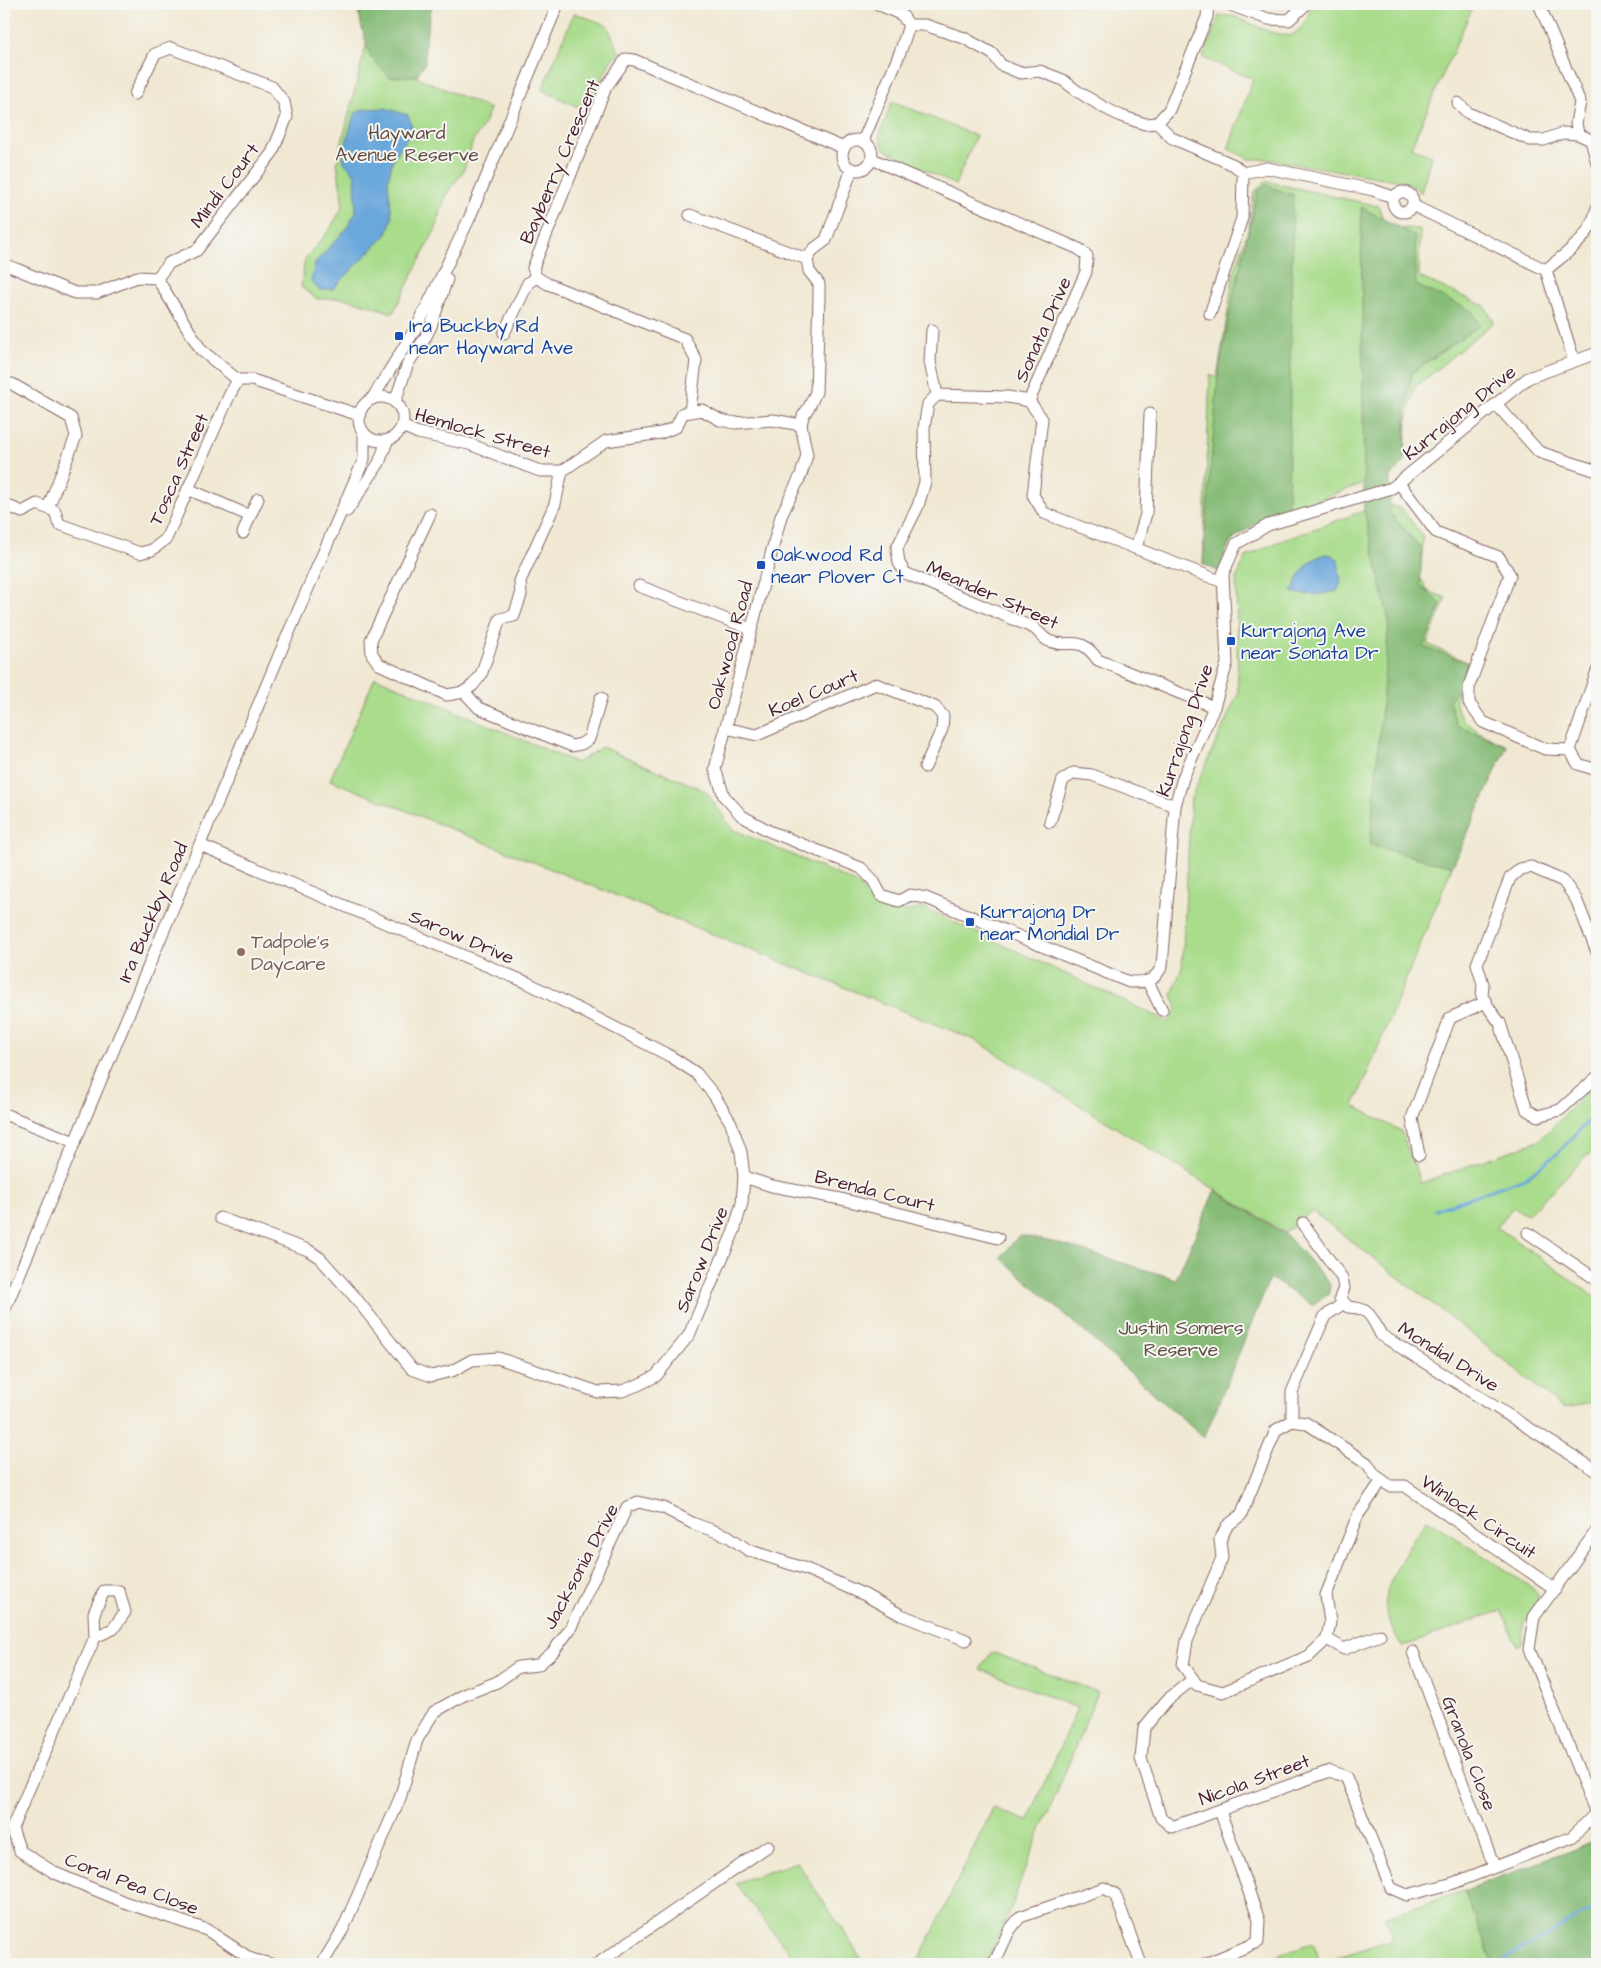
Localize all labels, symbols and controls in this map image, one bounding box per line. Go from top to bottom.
street label: Bayberry Crescent [513,75,608,249]
park label: Hayward Avenue Reserve [335,120,479,169]
street label: Mindi Court [184,137,266,234]
street label: Sonata Drive [1008,273,1079,387]
place label: Ira Buckby Rd near Hayward Ave [409,313,573,363]
marker: Ira Buckby Rd near Hayward Ave [393,330,405,342]
street label: Kurrajong Drive [1398,359,1523,468]
street label: Hemlock Street [411,401,554,466]
street label: Tosca Street [143,409,216,530]
place label: Oakwood Rd near Plover Ct [771,542,904,591]
street label: Meander Street [922,554,1063,637]
marker: Oakwood Rd near Plover Ct [755,559,767,571]
street label: Oakwood Road [700,578,761,713]
place label: Kurrajong Ave near Sonata Dr [1241,618,1379,667]
marker: Kurrajong Ave near Sonata Dr [1225,635,1237,647]
street label: Kurrajong Drive [1150,661,1222,801]
street label: Koel Court [765,662,863,724]
street label: Ira Buckby Road [112,838,196,987]
place label: Kurrajong Dr near Mondial Dr [980,899,1120,948]
street label: Sarow Drive [405,903,518,972]
marker: Kurrajong Dr near Mondial Dr [964,916,976,928]
place label: Tadpole's Daycare [251,929,329,979]
marker: Tadpole's Daycare [235,946,247,958]
street label: Brenda Court [812,1164,938,1219]
street label: Sarow Drive [669,1203,736,1316]
park label: Justin Somers Reserve [1119,1315,1243,1364]
street label: Mondial Drive [1392,1315,1504,1399]
street label: Winlock Circuit [1415,1469,1542,1566]
street label: Jacksonia Drive [537,1499,626,1634]
street label: Granola Close [1434,1692,1503,1815]
street label: Nicola Street [1195,1748,1314,1813]
street label: Coral Pea Close [61,1846,202,1922]

